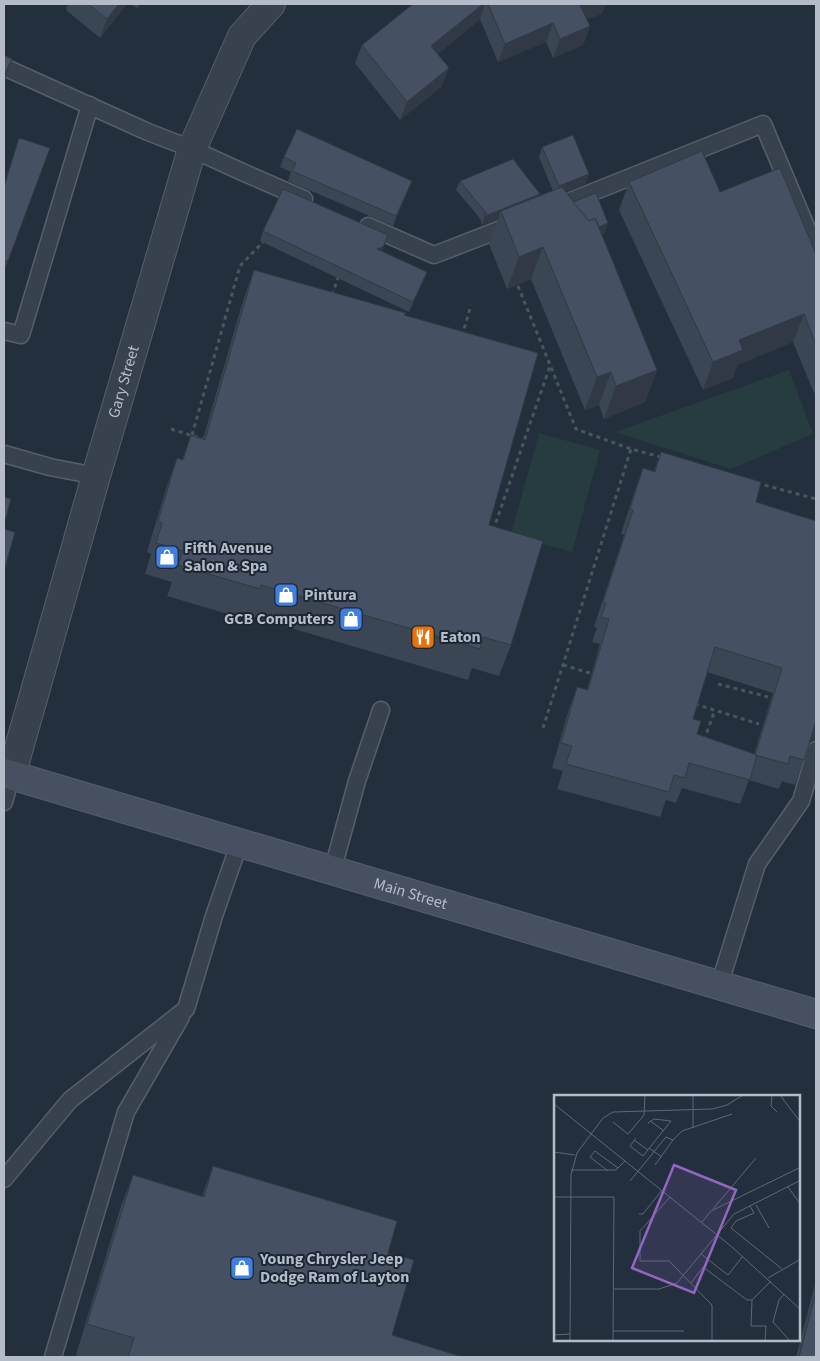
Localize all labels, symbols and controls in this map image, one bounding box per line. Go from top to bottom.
street label: Gary Street [103,342,145,421]
place label: Fifth Avenue Salon & Spa [184,537,272,577]
shop icon: Fifth Avenue Salon & Spa [154,544,180,570]
shop icon: Pintura [273,582,299,608]
place label: Pintura [304,584,357,606]
shop icon: GCB Computers [338,606,364,632]
place label: GCB Computers [224,608,334,630]
restaurant icon: Eaton [410,624,436,650]
place label: Eaton [440,626,481,648]
street label: Main Street [371,872,450,915]
inset map [554,1095,800,1341]
place label: Young Chrysler Jeep Dodge Ram of Layton [259,1248,409,1288]
shop icon: Young Chrysler Jeep Dodge Ram of Layton [229,1255,255,1281]

